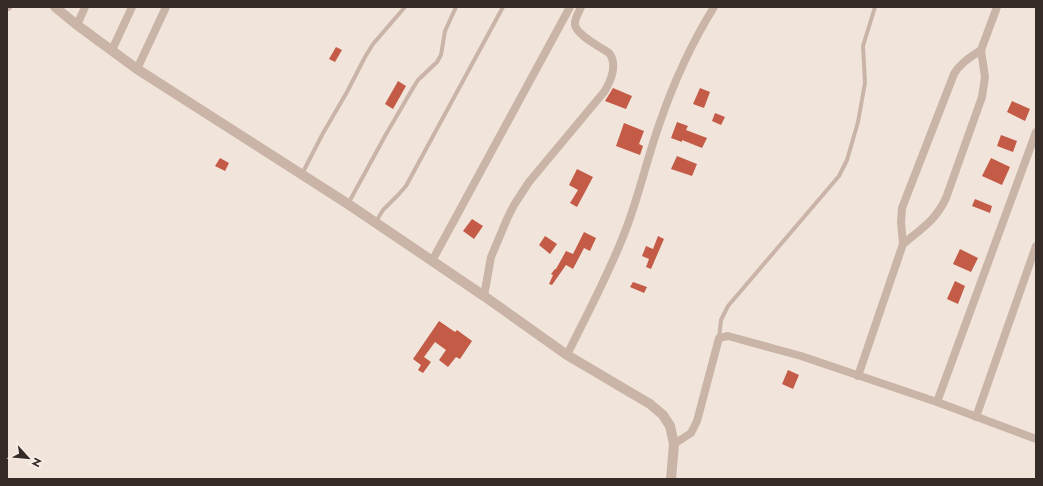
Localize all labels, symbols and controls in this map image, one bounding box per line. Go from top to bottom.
north arrow [8,438,48,478]
text: N [28,455,46,470]

